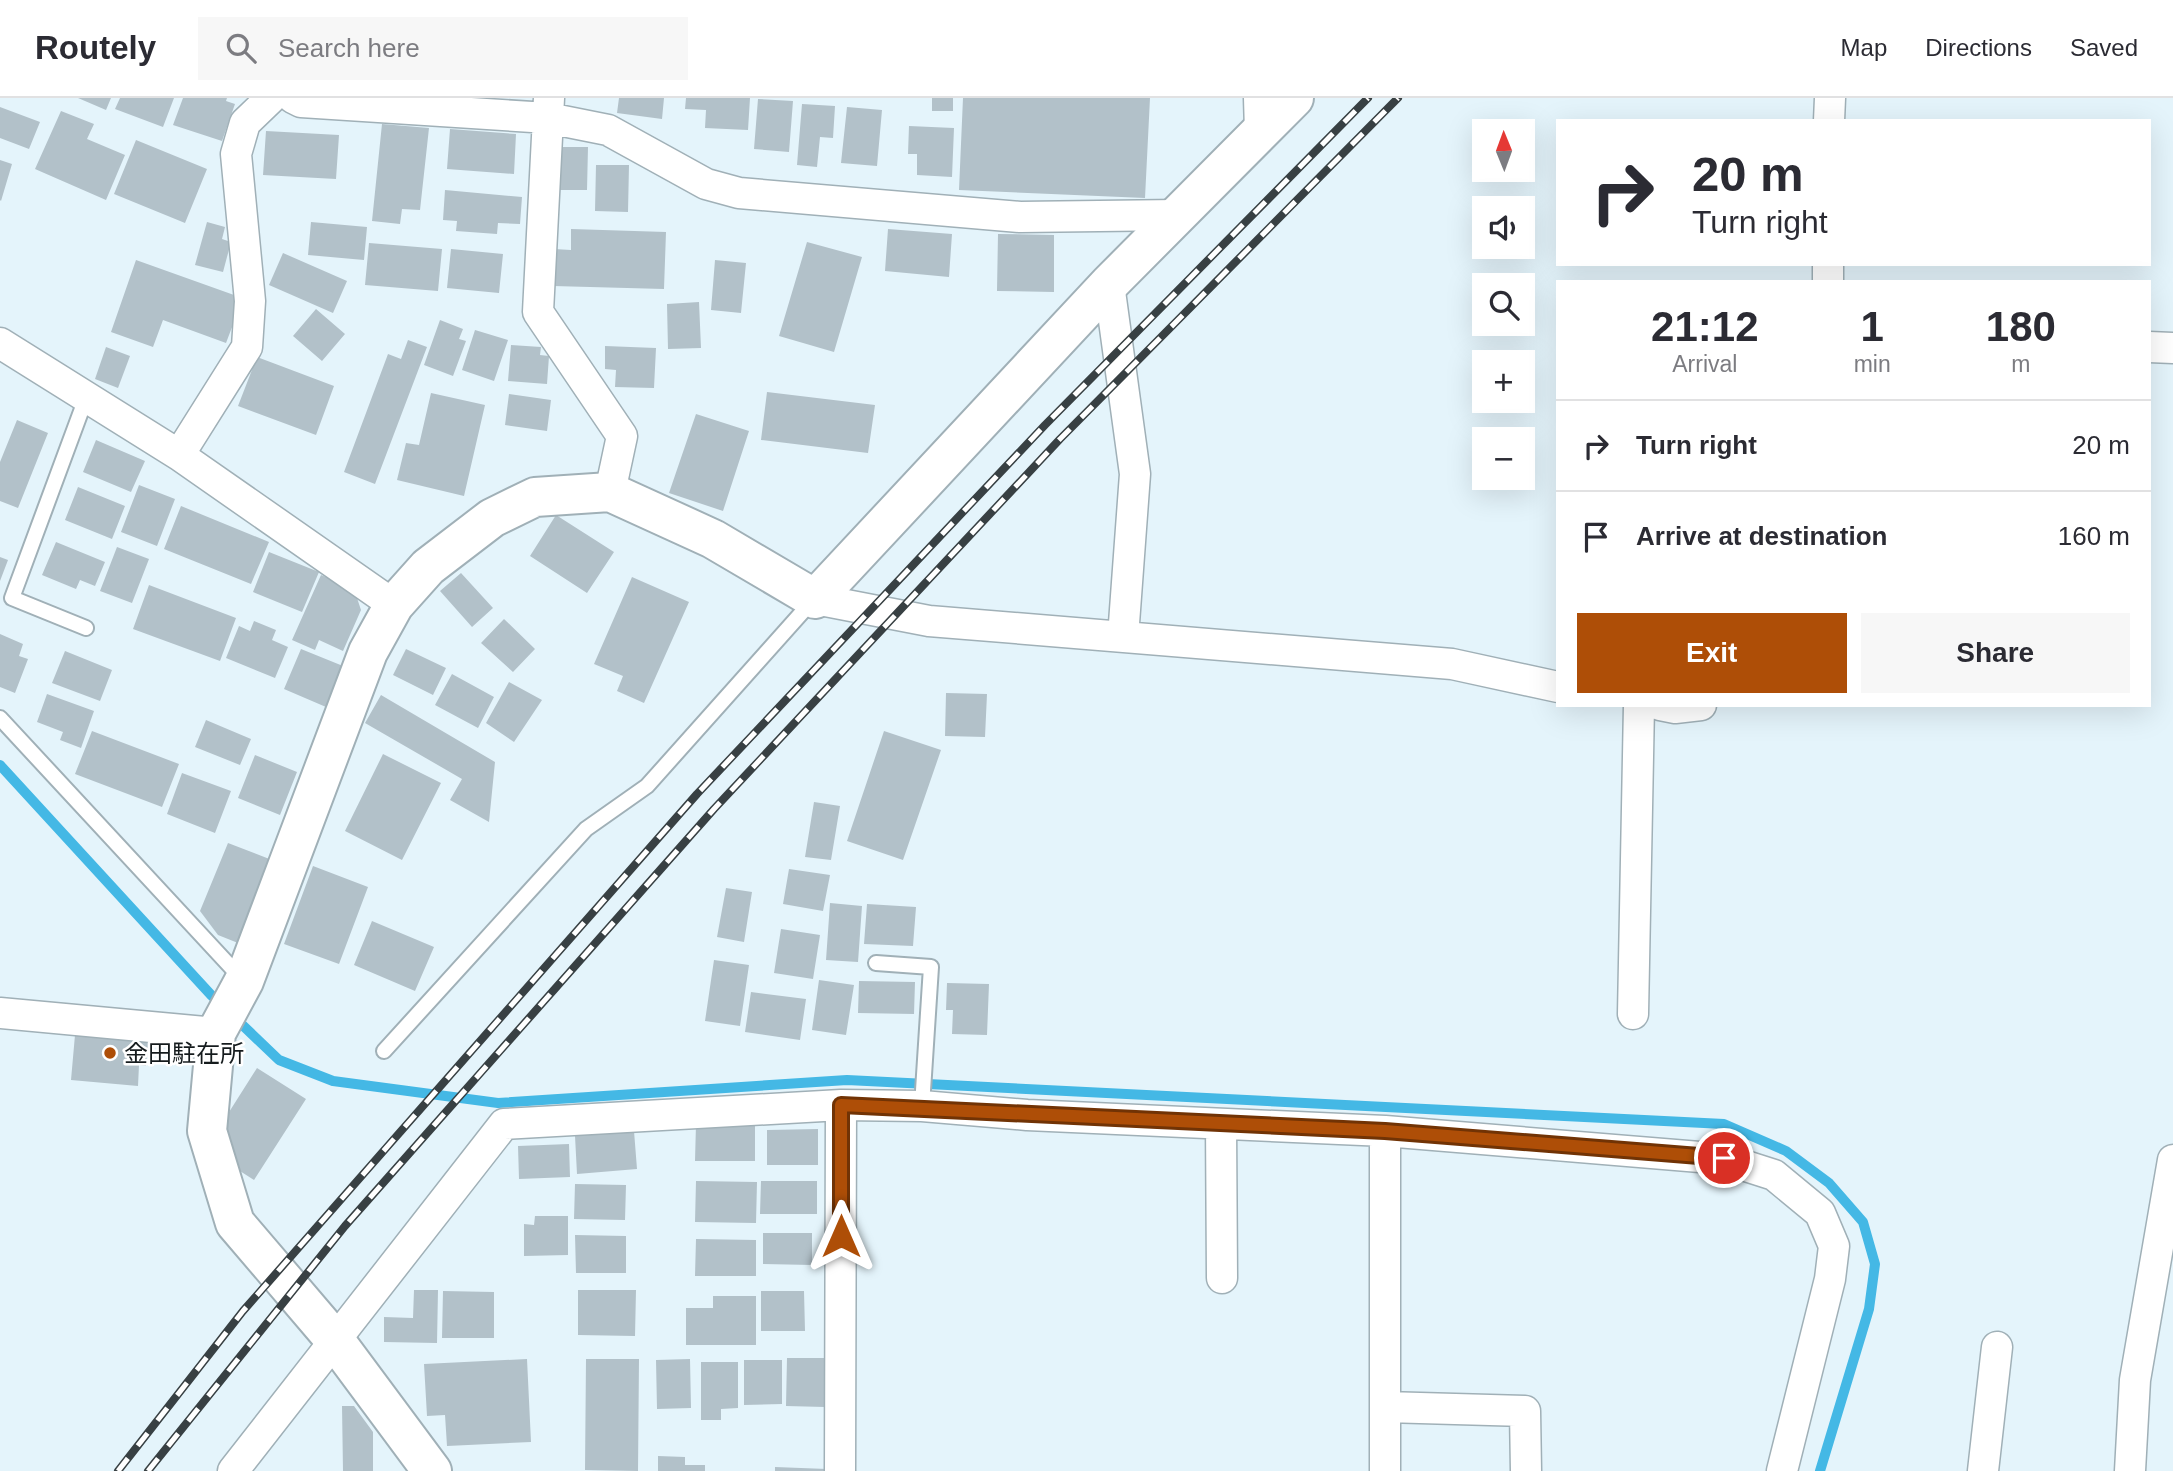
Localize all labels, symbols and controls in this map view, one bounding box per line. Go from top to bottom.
search box [198,17,688,80]
text: Routely [35,29,156,66]
icon: search [222,29,260,67]
text: Search here [278,33,420,63]
text: Map [1841,34,1887,61]
text: Directions [1925,34,2032,61]
text: Saved [2070,34,2138,61]
north arrow [1472,119,1535,182]
map controls [1472,119,1535,490]
icon: right [1577,147,1668,238]
text: 20 m [1692,147,1804,201]
button: sound [1472,196,1535,259]
text: Turn right [1692,204,1828,240]
button: search [1472,273,1535,336]
text: 21:12 [1651,303,1759,350]
text: 1 [1860,303,1884,350]
text: 180 [1986,303,2056,350]
button: + [1472,350,1535,413]
text: Arrival [1672,351,1737,377]
text: min [1854,351,1891,377]
text: m [2011,351,2030,377]
button: − [1472,427,1535,490]
icon: right [1577,427,1615,465]
text: Turn right [1636,430,1757,460]
text: 20 m [2072,430,2130,460]
icon: arrive [1577,518,1615,556]
text: Arrive at destination [1636,521,1887,551]
text: 160 m [2058,521,2130,551]
button: Exit [1577,613,1847,693]
button: Share [1861,613,2130,693]
place label: 金田駐在所 [124,1040,244,1067]
marker: 金田駐在所 [102,1045,118,1061]
pin [1694,1128,1754,1188]
icon: arrive [1705,1139,1743,1177]
position arrow [804,1199,878,1273]

